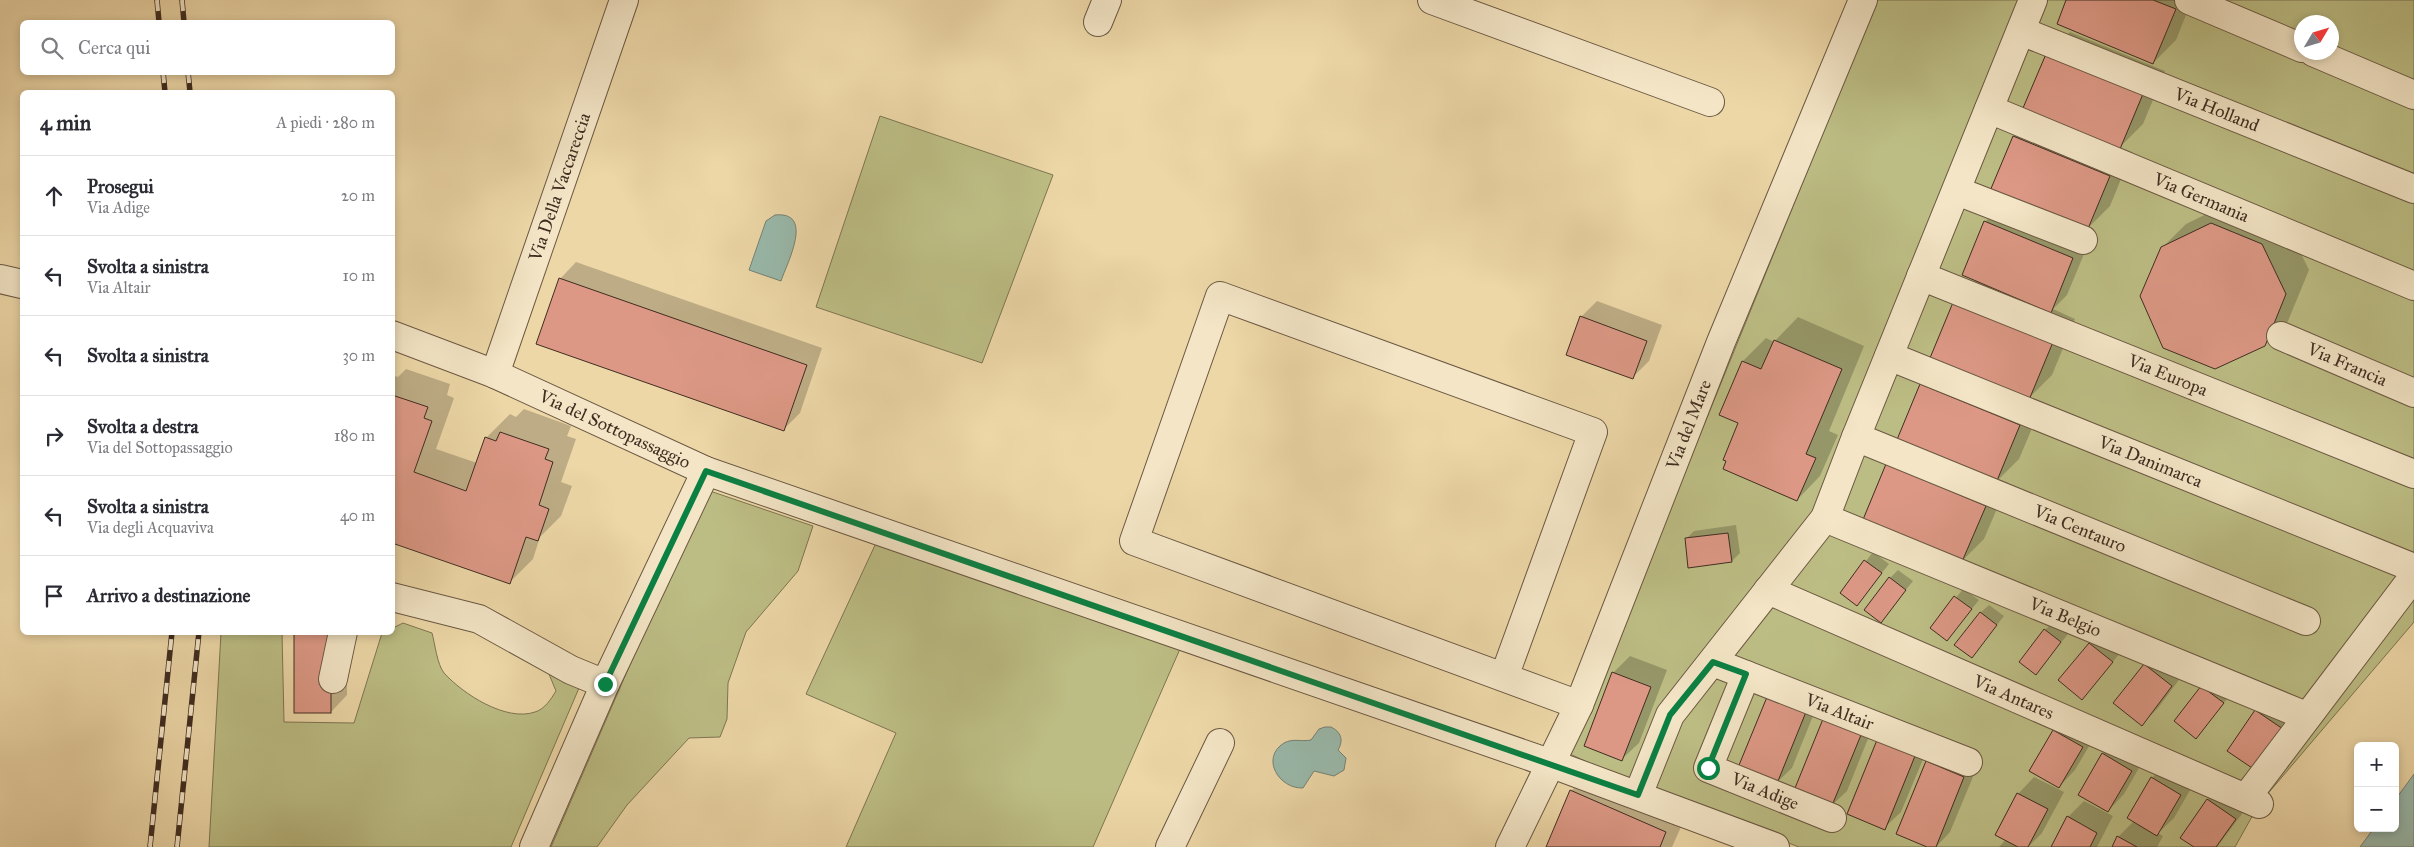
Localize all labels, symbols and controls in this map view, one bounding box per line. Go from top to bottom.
north arrow [2294,15,2339,60]
search box [20,20,395,75]
icon: search [38,34,66,62]
text: Cerca qui [78,36,150,59]
street label: Via Holland [2170,82,2262,137]
street label: Via Della Vaccareccia [524,109,595,265]
text: 4 min [40,110,91,136]
text: A piedi · 280 m [276,113,375,132]
street label: Via Germania [2149,167,2253,227]
text: Prosegui [87,175,154,198]
icon: ahead [40,182,68,210]
text: 20 m [341,186,375,205]
text: Via Adige [87,198,150,217]
text: Svolta a sinistra [87,255,209,278]
icon: left [40,262,68,290]
text: 10 m [343,266,375,285]
text: Via Altair [87,278,151,297]
street label: Via Francia [2303,337,2391,391]
icon: left [40,342,68,370]
text: Svolta a sinistra [87,344,209,367]
text: 30 m [342,346,375,365]
street label: Via Europa [2124,349,2211,401]
street label: Via del Mare [1661,377,1716,474]
street label: Via del Sottopassaggio [535,384,694,473]
text: Svolta a destra [87,415,199,438]
icon: right [40,422,68,450]
text: 180 m [334,426,375,445]
street label: Via Danimarca [2094,430,2206,493]
text: Via del Sottopassaggio [87,438,233,457]
text: Svolta a sinistra [87,495,209,518]
street label: Via Centauro [2030,500,2129,557]
icon: left [40,502,68,530]
text: 40 m [340,506,375,525]
text: Via degli Acquaviva [87,518,214,537]
icon: arrive [40,582,68,610]
text: Arrivo a destinazione [87,584,250,607]
street label: Via Belgio [2025,592,2105,642]
street label: Via Antares [1969,670,2057,724]
route end [594,673,617,696]
street label: Via Altair [1801,688,1877,735]
map controls [2354,742,2399,832]
button: + [2354,742,2399,787]
route start [1697,757,1720,780]
street label: Via Adige [1727,767,1802,814]
button: − [2354,787,2399,832]

